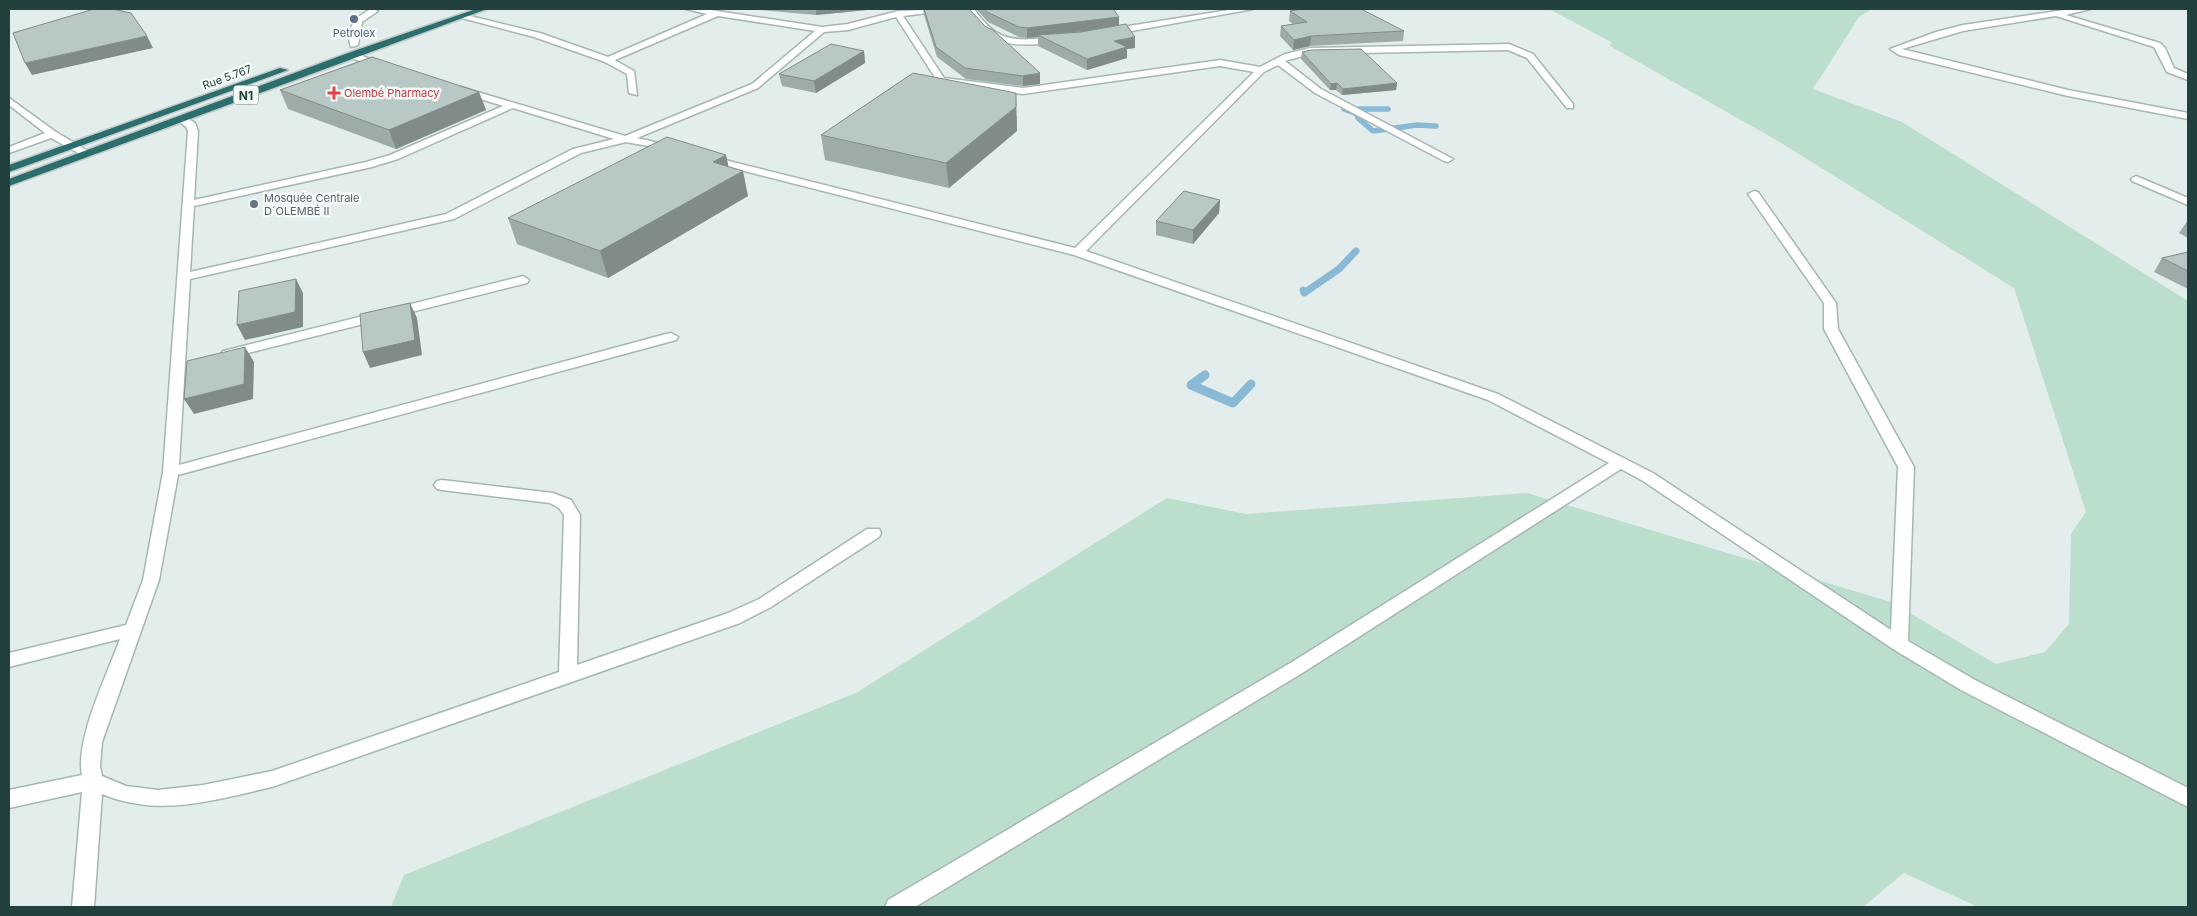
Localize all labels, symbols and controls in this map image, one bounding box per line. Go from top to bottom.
marker: Petrolex [348,13,360,25]
place label: Petrolex [333,26,375,40]
street label: Rue 5.767 [200,62,254,92]
road number: N1 [234,86,258,104]
place label: Olembé Pharmacy [344,86,439,100]
marker: Olembé Pharmacy [328,87,340,99]
place label: Mosquée Centrale D´OLEMBÉ II [264,191,359,218]
marker: Mosquée Centrale D´OLEMBÉ II [248,198,260,210]

